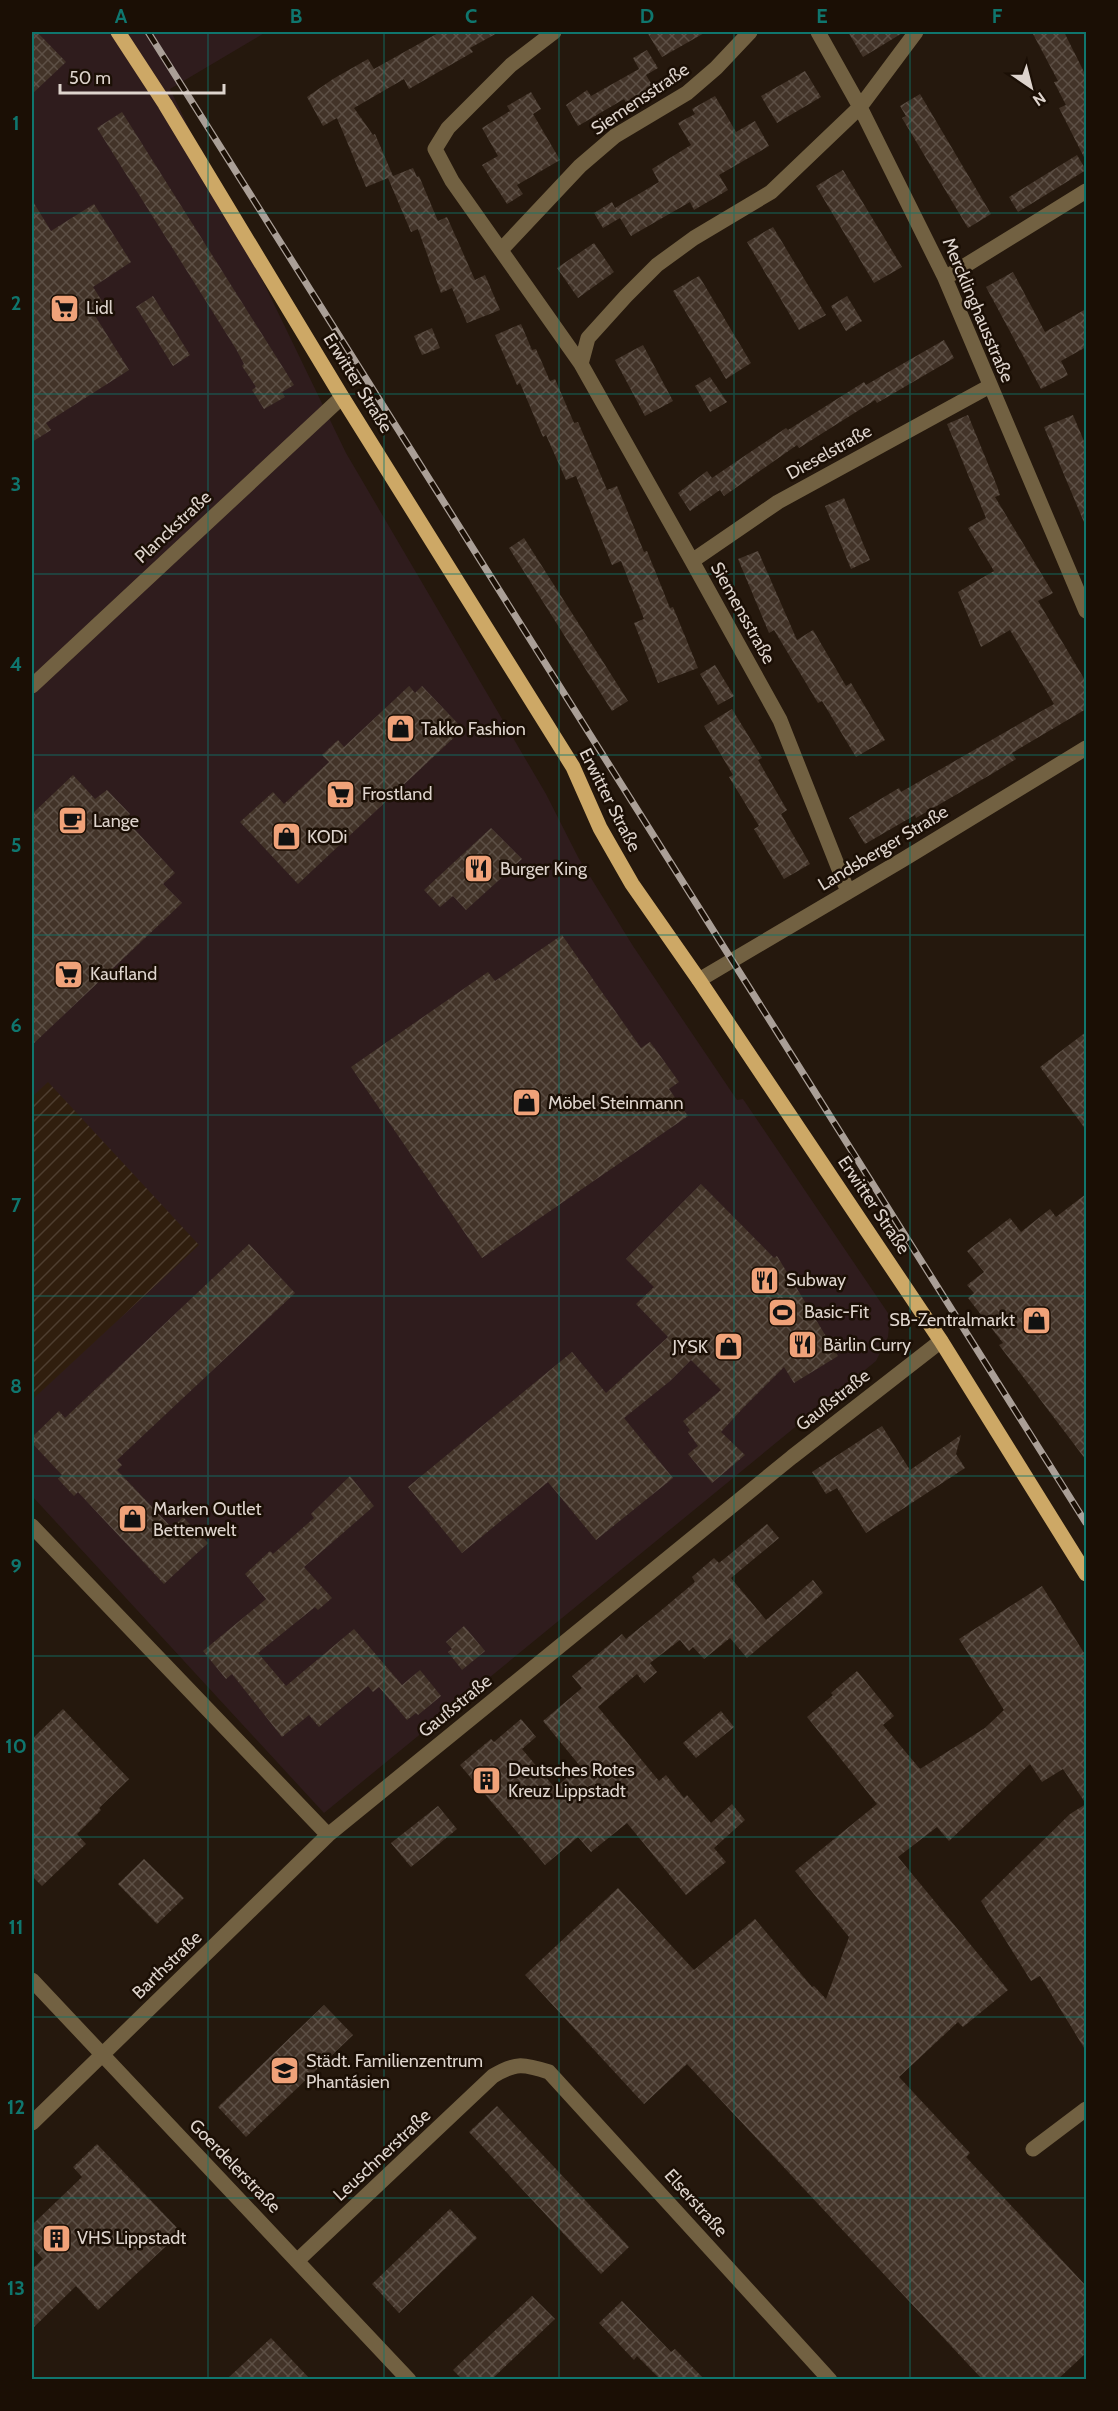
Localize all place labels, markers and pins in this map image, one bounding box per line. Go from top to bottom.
supermarket icon: Lidl [49,292,81,324]
place label: Lidl [86,297,114,319]
shop icon: Takko Fashion [384,713,416,745]
place label: Takko Fashion [421,718,526,740]
supermarket icon: Frostland [325,778,357,810]
place label: Frostland [362,783,432,805]
cafe icon: Lange [56,805,88,837]
place label: Lange [93,810,139,832]
shop icon: KODi [270,821,302,853]
place label: KODi [307,826,347,848]
restaurant icon: Burger King [463,853,495,885]
place label: Burger King [500,858,588,880]
supermarket icon: Kaufland [53,958,85,990]
place label: Kaufland [90,963,157,985]
shop icon: Möbel Steinmann [511,1087,543,1119]
place label: Möbel Steinmann [548,1092,684,1114]
restaurant icon: Subway [749,1264,781,1296]
place label: Subway [786,1269,846,1291]
sports icon: Basic-Fit [767,1296,799,1328]
place label: Basic-Fit [804,1301,869,1323]
shop icon: SB-Zentralmarkt [1020,1304,1052,1336]
place label: SB-Zentralmarkt [889,1309,1015,1331]
restaurant icon: Bärlin Curry [786,1329,818,1361]
shop icon: JYSK [713,1331,745,1363]
place label: Bärlin Curry [823,1334,911,1356]
place label: JYSK [672,1336,709,1358]
place label: Marken Outlet Bettenwelt [153,1498,262,1541]
shop icon: Marken Outlet Bettenwelt [116,1503,148,1535]
place label: Deutsches Rotes Kreuz Lippstadt [508,1759,635,1802]
building icon: Deutsches Rotes Kreuz Lippstadt [471,1764,503,1796]
place label: Städt. Familienzentrum Phantásien [306,2050,483,2093]
school or university icon: Städt. Familienzentrum Phantásien [269,2055,301,2087]
building icon: VHS Lippstadt [40,2222,72,2254]
place label: VHS Lippstadt [77,2227,186,2249]

